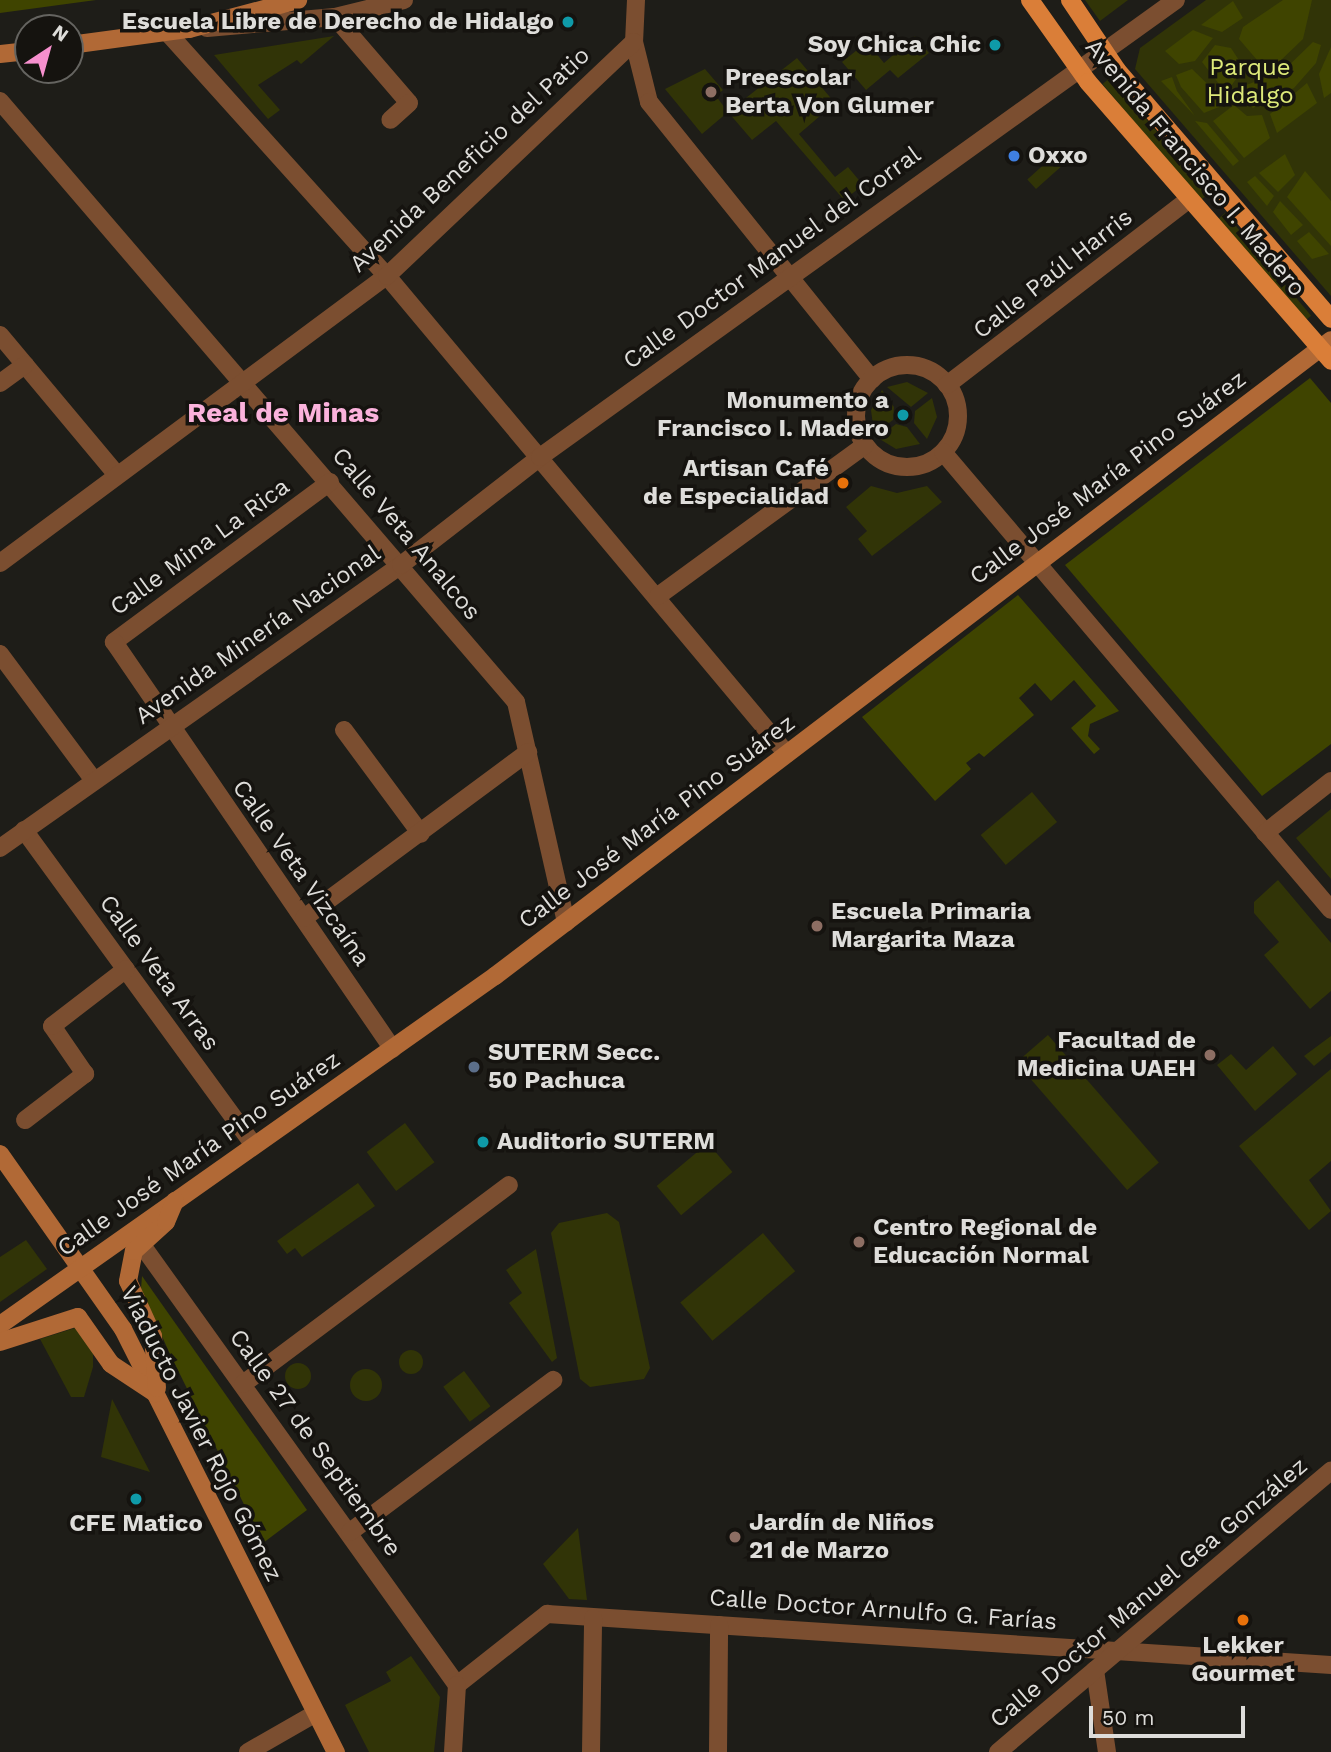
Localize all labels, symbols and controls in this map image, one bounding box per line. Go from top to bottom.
place label: Escuela Libre de Derecho de Hidalgo [122,8,554,36]
north arrow [14,14,84,84]
marker: Escuela Libre de Derecho de Hidalgo [560,14,576,30]
text: N [48,20,73,47]
place label: Soy Chica Chic [807,31,981,59]
street label: Avenida Francisco I. Madero [1079,33,1311,303]
marker: Soy Chica Chic [987,37,1003,53]
street label: Avenida Beneficio del Patio [344,41,596,279]
park label: Parque Hidalgo [1206,54,1294,110]
place label: Preescolar Berta Von Glumer [725,64,935,120]
marker: Preescolar Berta Von Glumer [703,84,719,100]
street label: Calle Doctor Manuel del Corral [617,140,927,376]
place label: Oxxo [1028,142,1088,170]
marker: Oxxo [1006,148,1022,164]
street label: Calle Paúl Harris [967,203,1139,345]
street label: Calle José María Pino Suárez [964,364,1252,592]
place label: Monumento a Francisco I. Madero [657,387,889,443]
district label: Real de Minas [187,396,379,430]
marker: Monumento a Francisco I. Madero [895,407,911,423]
street label: Calle Veta Analcos [325,441,487,627]
place label: Artisan Café de Especialidad [643,455,829,511]
street label: Calle Mina La Rica [104,472,296,622]
marker: Artisan Café de Especialidad [835,475,851,491]
street label: Avenida Minería Nacional [129,539,387,731]
street label: Calle José María Pino Suárez [513,708,801,936]
street label: Calle Veta Vizcaína [225,773,377,973]
street label: Calle Veta Arras [92,889,226,1057]
place label: Escuela Primaria Margarita Maza [831,898,1031,954]
marker: Escuela Primaria Margarita Maza [809,918,825,934]
place label: Facultad de Medicina UAEH [1016,1027,1196,1083]
place label: SUTERM Secc. 50 Pachuca [488,1039,660,1095]
street label: Calle José María Pino Suárez [52,1045,346,1263]
marker: Facultad de Medicina UAEH [1202,1047,1218,1063]
marker: SUTERM Secc. 50 Pachuca [466,1059,482,1075]
place label: Auditorio SUTERM [497,1128,715,1156]
marker: Auditorio SUTERM [475,1134,491,1150]
place label: Centro Regional de Educación Normal [873,1214,1097,1270]
marker: Centro Regional de Educación Normal [851,1234,867,1250]
street label: Viaducto Javier Rojo Gómez [114,1281,288,1587]
street label: Calle 27 de Septiembre [223,1323,407,1563]
street label: Calle Doctor Manuel Gea González [984,1451,1314,1735]
marker: CFE Matico [128,1491,144,1507]
place label: Jardín de Niños 21 de Marzo [749,1509,934,1565]
place label: CFE Matico [69,1510,203,1538]
marker: Jardín de Niños 21 de Marzo [727,1529,743,1545]
street label: Calle Doctor Arnulfo G. Farías [707,1583,1059,1637]
marker: Lekker Gourmet [1235,1612,1251,1628]
place label: Lekker Gourmet [1191,1632,1295,1688]
scale bar [1093,1692,1249,1736]
text: 50 m [1102,1705,1154,1730]

